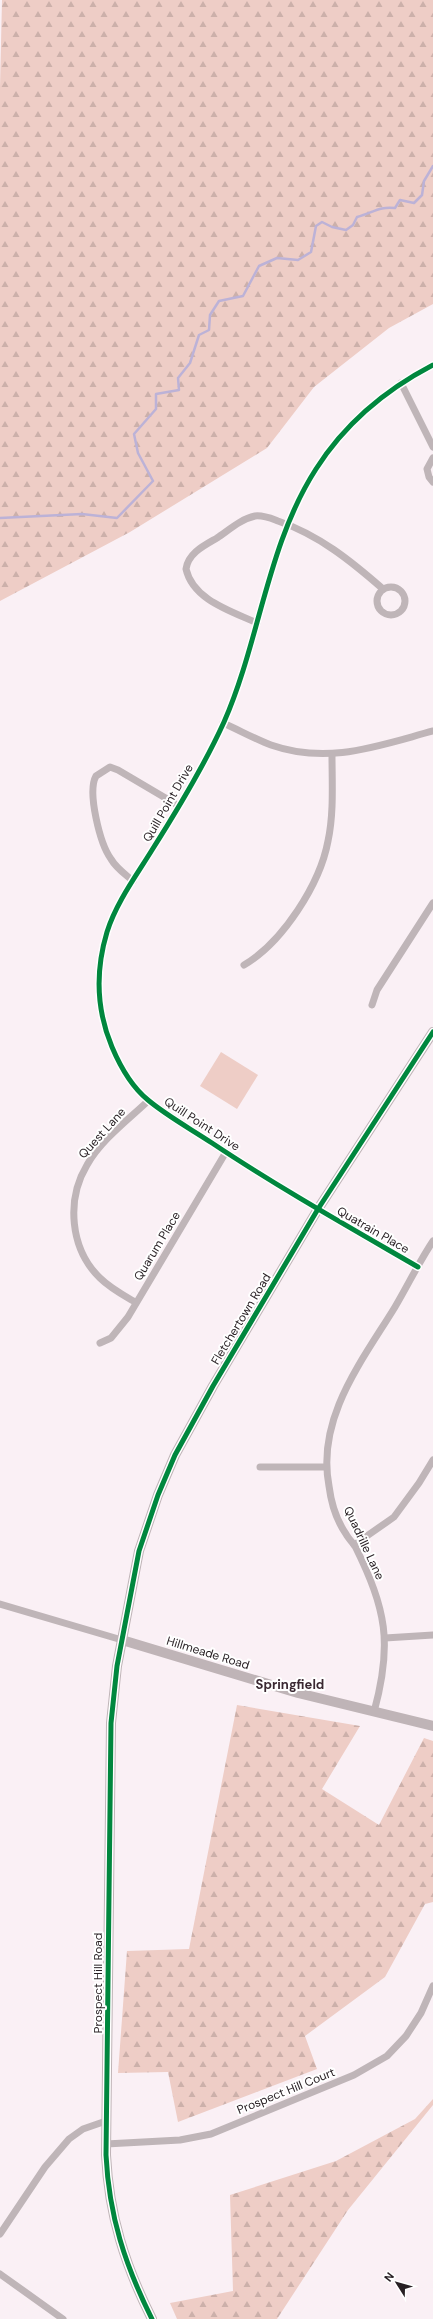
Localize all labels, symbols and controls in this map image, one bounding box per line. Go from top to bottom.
street label: Quill Point Drive [139,761,197,845]
street label: Quill Point Drive [161,1093,243,1155]
street label: Quest Lane [75,1104,129,1162]
street label: Quatrain Place [334,1203,412,1257]
street label: Quarum Place [130,1208,184,1283]
street label: Fletchertown Road [207,1270,275,1368]
street label: Quadrille Lane [340,1504,388,1583]
street label: Hillmeade Road [165,1633,251,1673]
district label: Springfield [256,1676,324,1693]
street label: Prospect Hill Road [90,1933,106,2033]
street label: Prospect Hill Court [235,2064,338,2118]
north arrow [377,2263,417,2303]
text: N [381,2270,397,2284]

